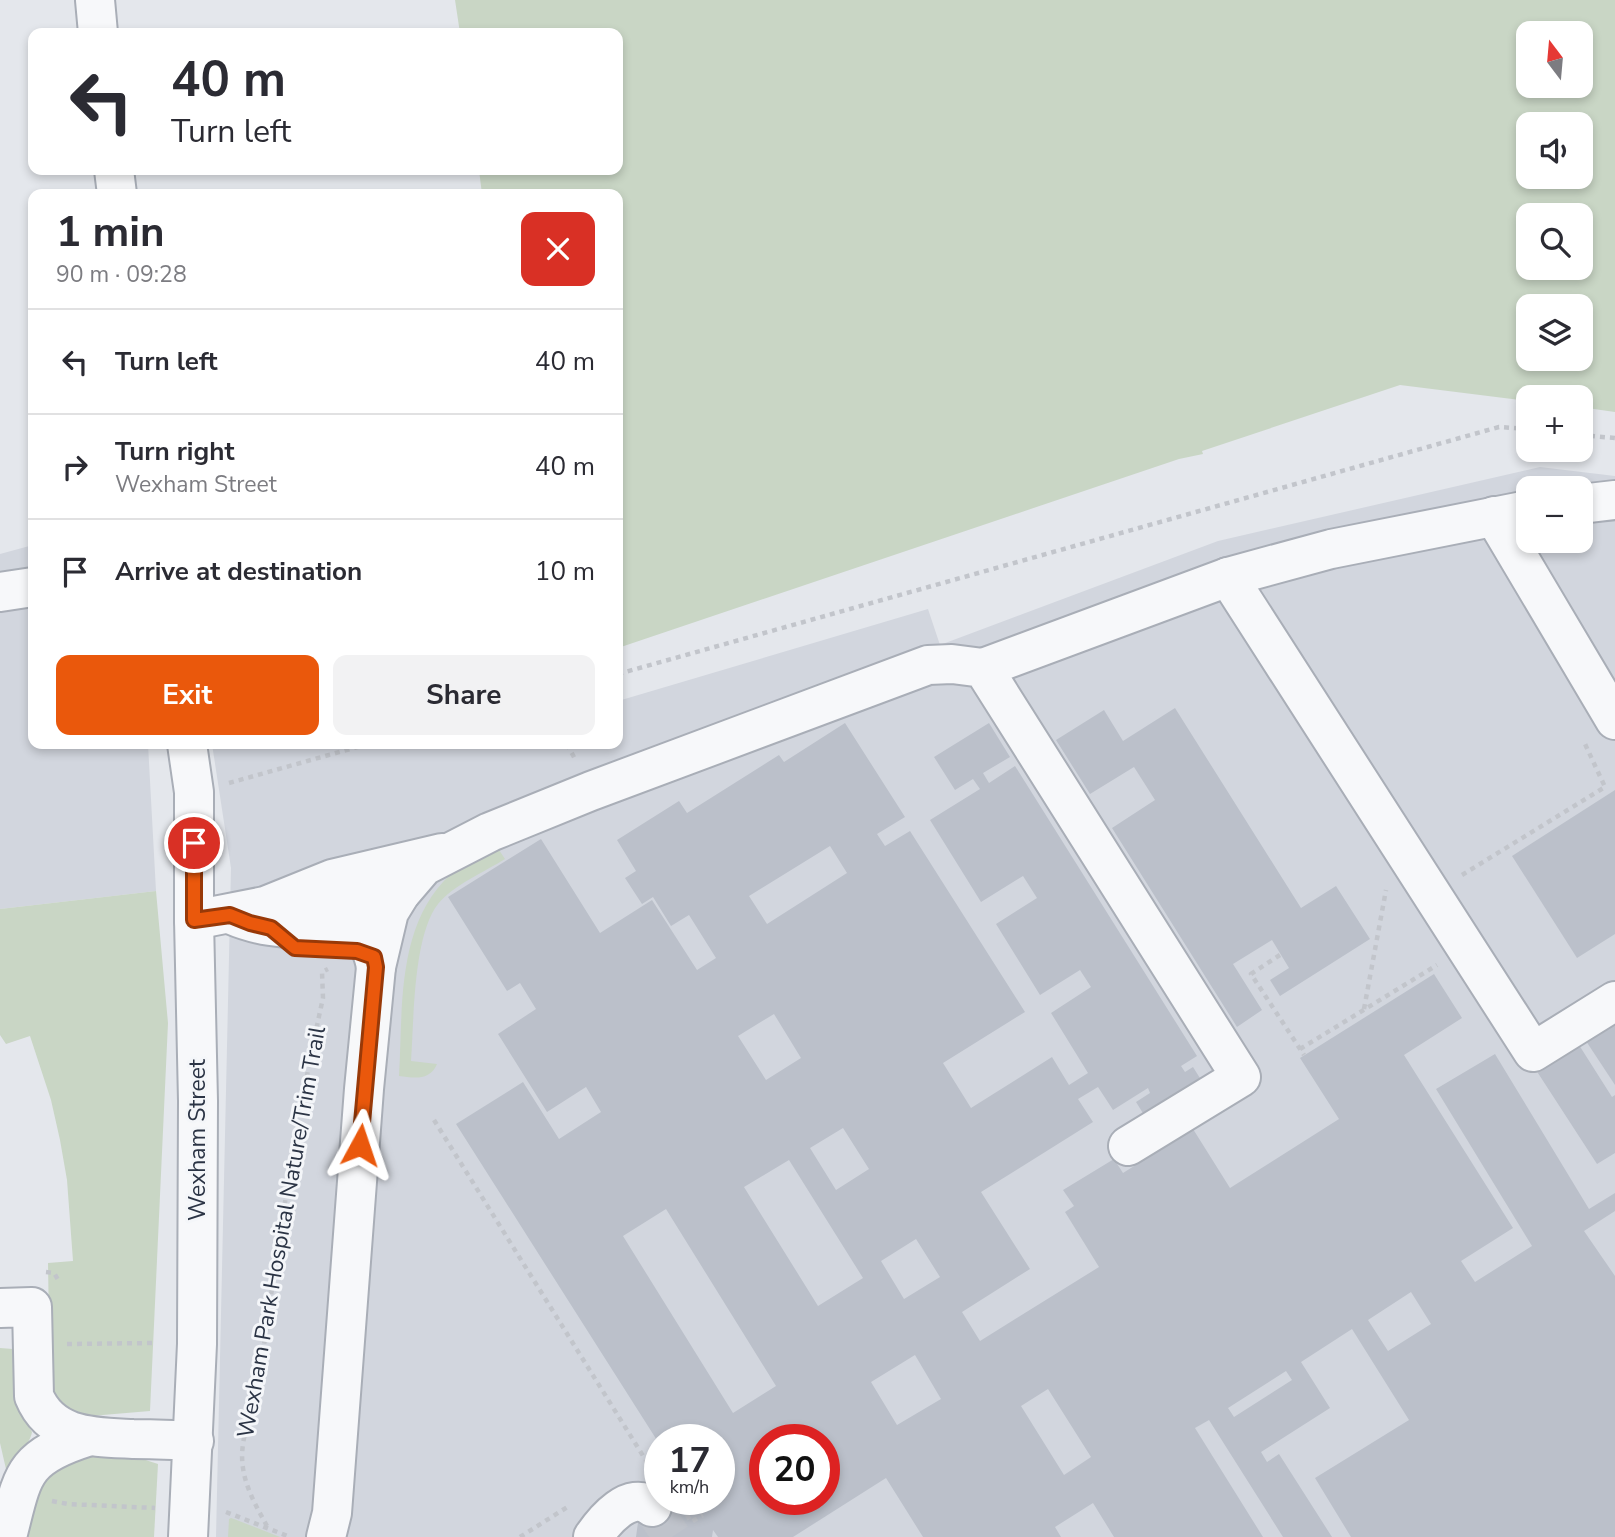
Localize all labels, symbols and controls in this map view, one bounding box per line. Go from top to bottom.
north arrow [1516,21,1592,98]
map controls [1516,21,1593,553]
text: 40 m [171,46,286,113]
icon: left [56,56,147,147]
text: Turn left [171,110,291,153]
button: sound [1516,112,1593,189]
button: search [1516,203,1593,280]
text: 1 min [56,204,165,261]
button: close [521,212,595,286]
text: 90 m · 09:28 [56,259,187,290]
button: layers [1516,294,1593,371]
icon: left [56,343,94,381]
text: Turn left [115,344,218,379]
text: 40 m [535,344,595,379]
button: + [1516,385,1593,462]
text: Turn right [115,434,234,469]
icon: right [56,448,94,486]
text: 40 m [535,449,595,484]
text: Wexham Street [115,469,277,500]
button: − [1516,476,1593,553]
icon: arrive [56,553,94,591]
text: Arrive at destination [115,554,362,589]
text: 10 m [535,554,595,589]
button: Exit [56,655,319,735]
button: Share [333,655,595,735]
pin [164,813,224,873]
icon: arrive [175,824,213,862]
street label: Wexham Park Hospital Nature/Trim Trail [230,1024,333,1440]
street label: Wexham Street [182,1058,213,1221]
position arrow [323,1108,397,1182]
speed limit sign: 20 [749,1424,840,1515]
text: 17 [668,1437,711,1484]
text: km/h [670,1475,709,1499]

